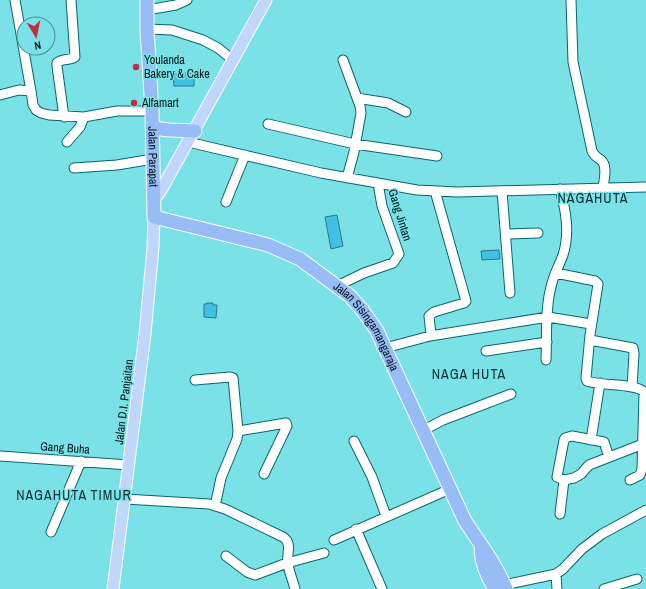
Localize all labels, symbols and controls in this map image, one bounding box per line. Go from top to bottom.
north arrow [16,16,56,56]
text: N [33,38,42,53]
place label: Youlanda Bakery & Cake [144,52,210,82]
marker: Youlanda Bakery & Cake [131,62,141,72]
place label: Alfamart [141,95,179,111]
marker: Alfamart [129,98,139,108]
street label: Jalan Parapat [144,126,161,188]
street label: Gang Jintan [385,187,415,243]
district label: NAGAHUTA [558,189,628,207]
street label: Jalan Sisingamangaraja [330,278,403,374]
street label: Jalan D.I. Panjaitan [111,358,137,446]
district label: NAGA HUTA [432,365,506,383]
street label: Gang Buha [40,438,91,458]
district label: NAGAHUTA TIMUR [16,486,132,504]

